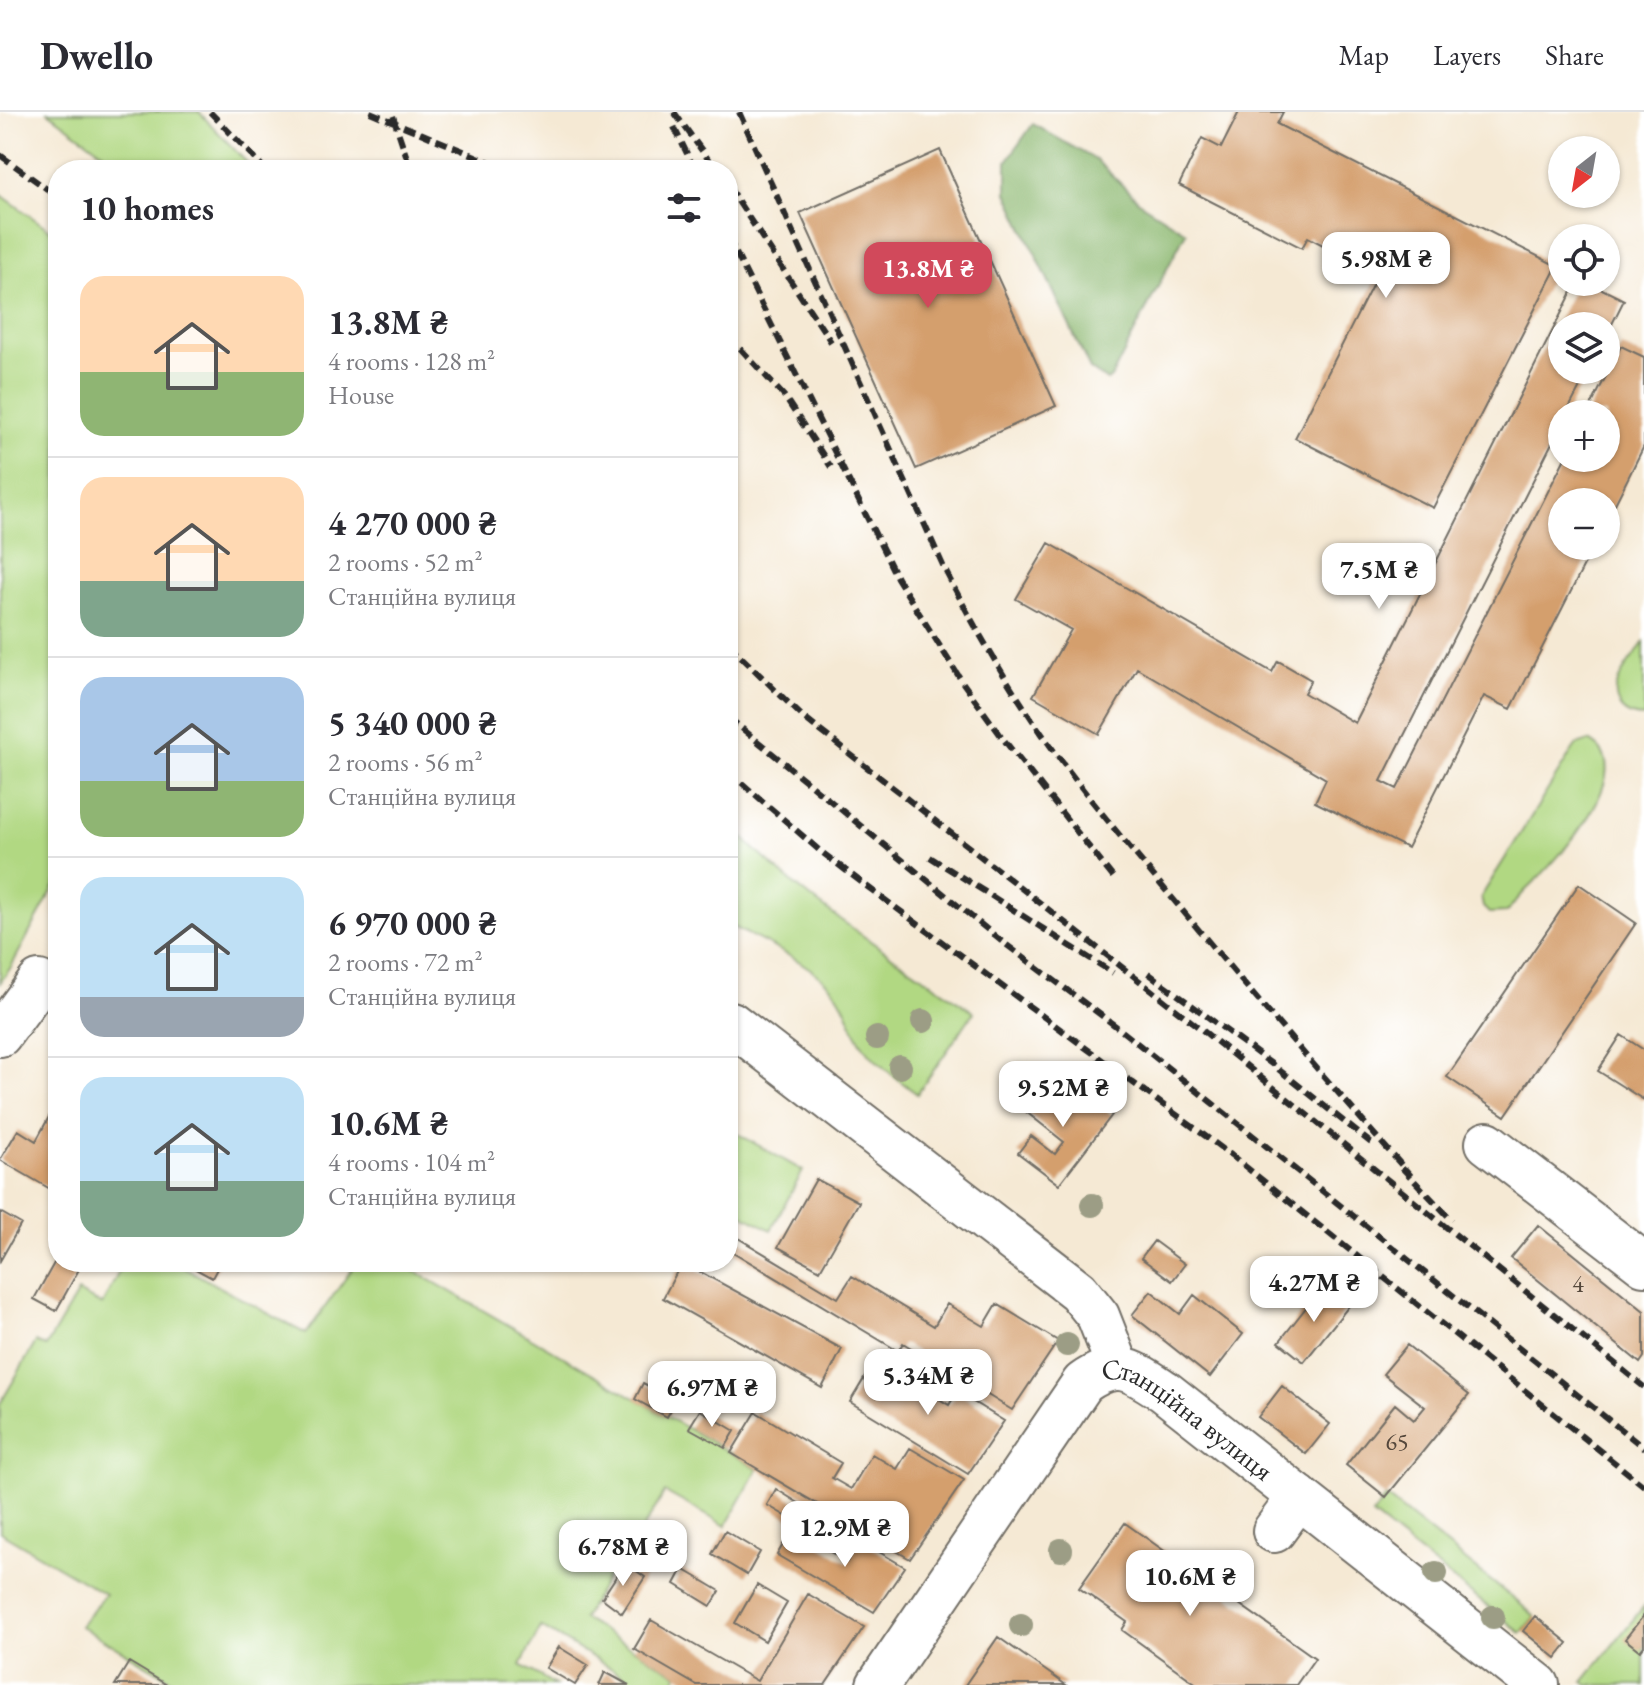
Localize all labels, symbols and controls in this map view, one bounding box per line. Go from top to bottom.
text: Dwello [40,31,153,80]
text: Map [1339,37,1389,73]
text: Layers [1433,37,1501,73]
text: Share [1545,37,1604,73]
north arrow [1548,136,1620,208]
map controls [1548,136,1620,560]
text: 10 homes [80,186,214,230]
icon: filters [662,186,706,230]
button: locate [1548,224,1620,296]
pin: 5.98M ₴ [1312,232,1460,300]
text: 5.98M ₴ [1340,241,1432,275]
pin: 13.8M ₴ [854,242,1002,310]
text: 13.8M ₴ [882,251,974,285]
text: 13.8M ₴ [328,300,448,344]
icon: home [144,308,240,404]
button: layers [1548,312,1620,384]
text: 4 rooms · 128 m² [328,344,495,378]
text: House [328,378,394,412]
button: + [1548,400,1620,472]
button: − [1548,488,1620,560]
text: 4 270 000 ₴ [328,501,497,545]
icon: home [144,509,240,605]
pin: 7.5M ₴ [1314,543,1444,611]
text: 2 rooms · 52 m² [328,545,483,579]
text: 7.5M ₴ [1340,552,1418,586]
text: Станційна вулиця [328,579,516,613]
text: 5 340 000 ₴ [328,701,497,745]
icon: home [144,709,240,805]
text: 2 rooms · 56 m² [328,745,483,779]
text: Станційна вулиця [328,779,516,813]
text: 6 970 000 ₴ [328,901,497,945]
icon: home [144,909,240,1005]
text: 2 rooms · 72 m² [328,945,483,979]
text: Станційна вулиця [328,979,516,1013]
pin: 9.52M ₴ [989,1061,1137,1129]
text: 9.52M ₴ [1017,1070,1109,1104]
text: 10.6M ₴ [328,1101,448,1145]
icon: home [144,1109,240,1205]
text: 4 rooms · 104 m² [328,1145,495,1179]
text: Станційна вулиця [328,1179,516,1213]
pin: 4.27M ₴ [1240,1256,1388,1324]
text: 4.27M ₴ [1268,1265,1360,1299]
house number: 4 [1572,1268,1584,1299]
pin: 5.34M ₴ [854,1349,1002,1417]
street label: Станційна вулиця [1099,1350,1281,1488]
text: 5.34M ₴ [882,1358,974,1392]
pin: 6.97M ₴ [638,1361,786,1429]
text: 6.97M ₴ [666,1370,758,1404]
house number: 65 [1385,1426,1409,1457]
pin: 12.9M ₴ [771,1501,919,1569]
text: 12.9M ₴ [799,1510,891,1544]
pin: 6.78M ₴ [549,1520,697,1588]
text: 6.78M ₴ [577,1529,669,1563]
pin: 10.6M ₴ [1116,1550,1264,1618]
text: 10.6M ₴ [1144,1559,1236,1593]

